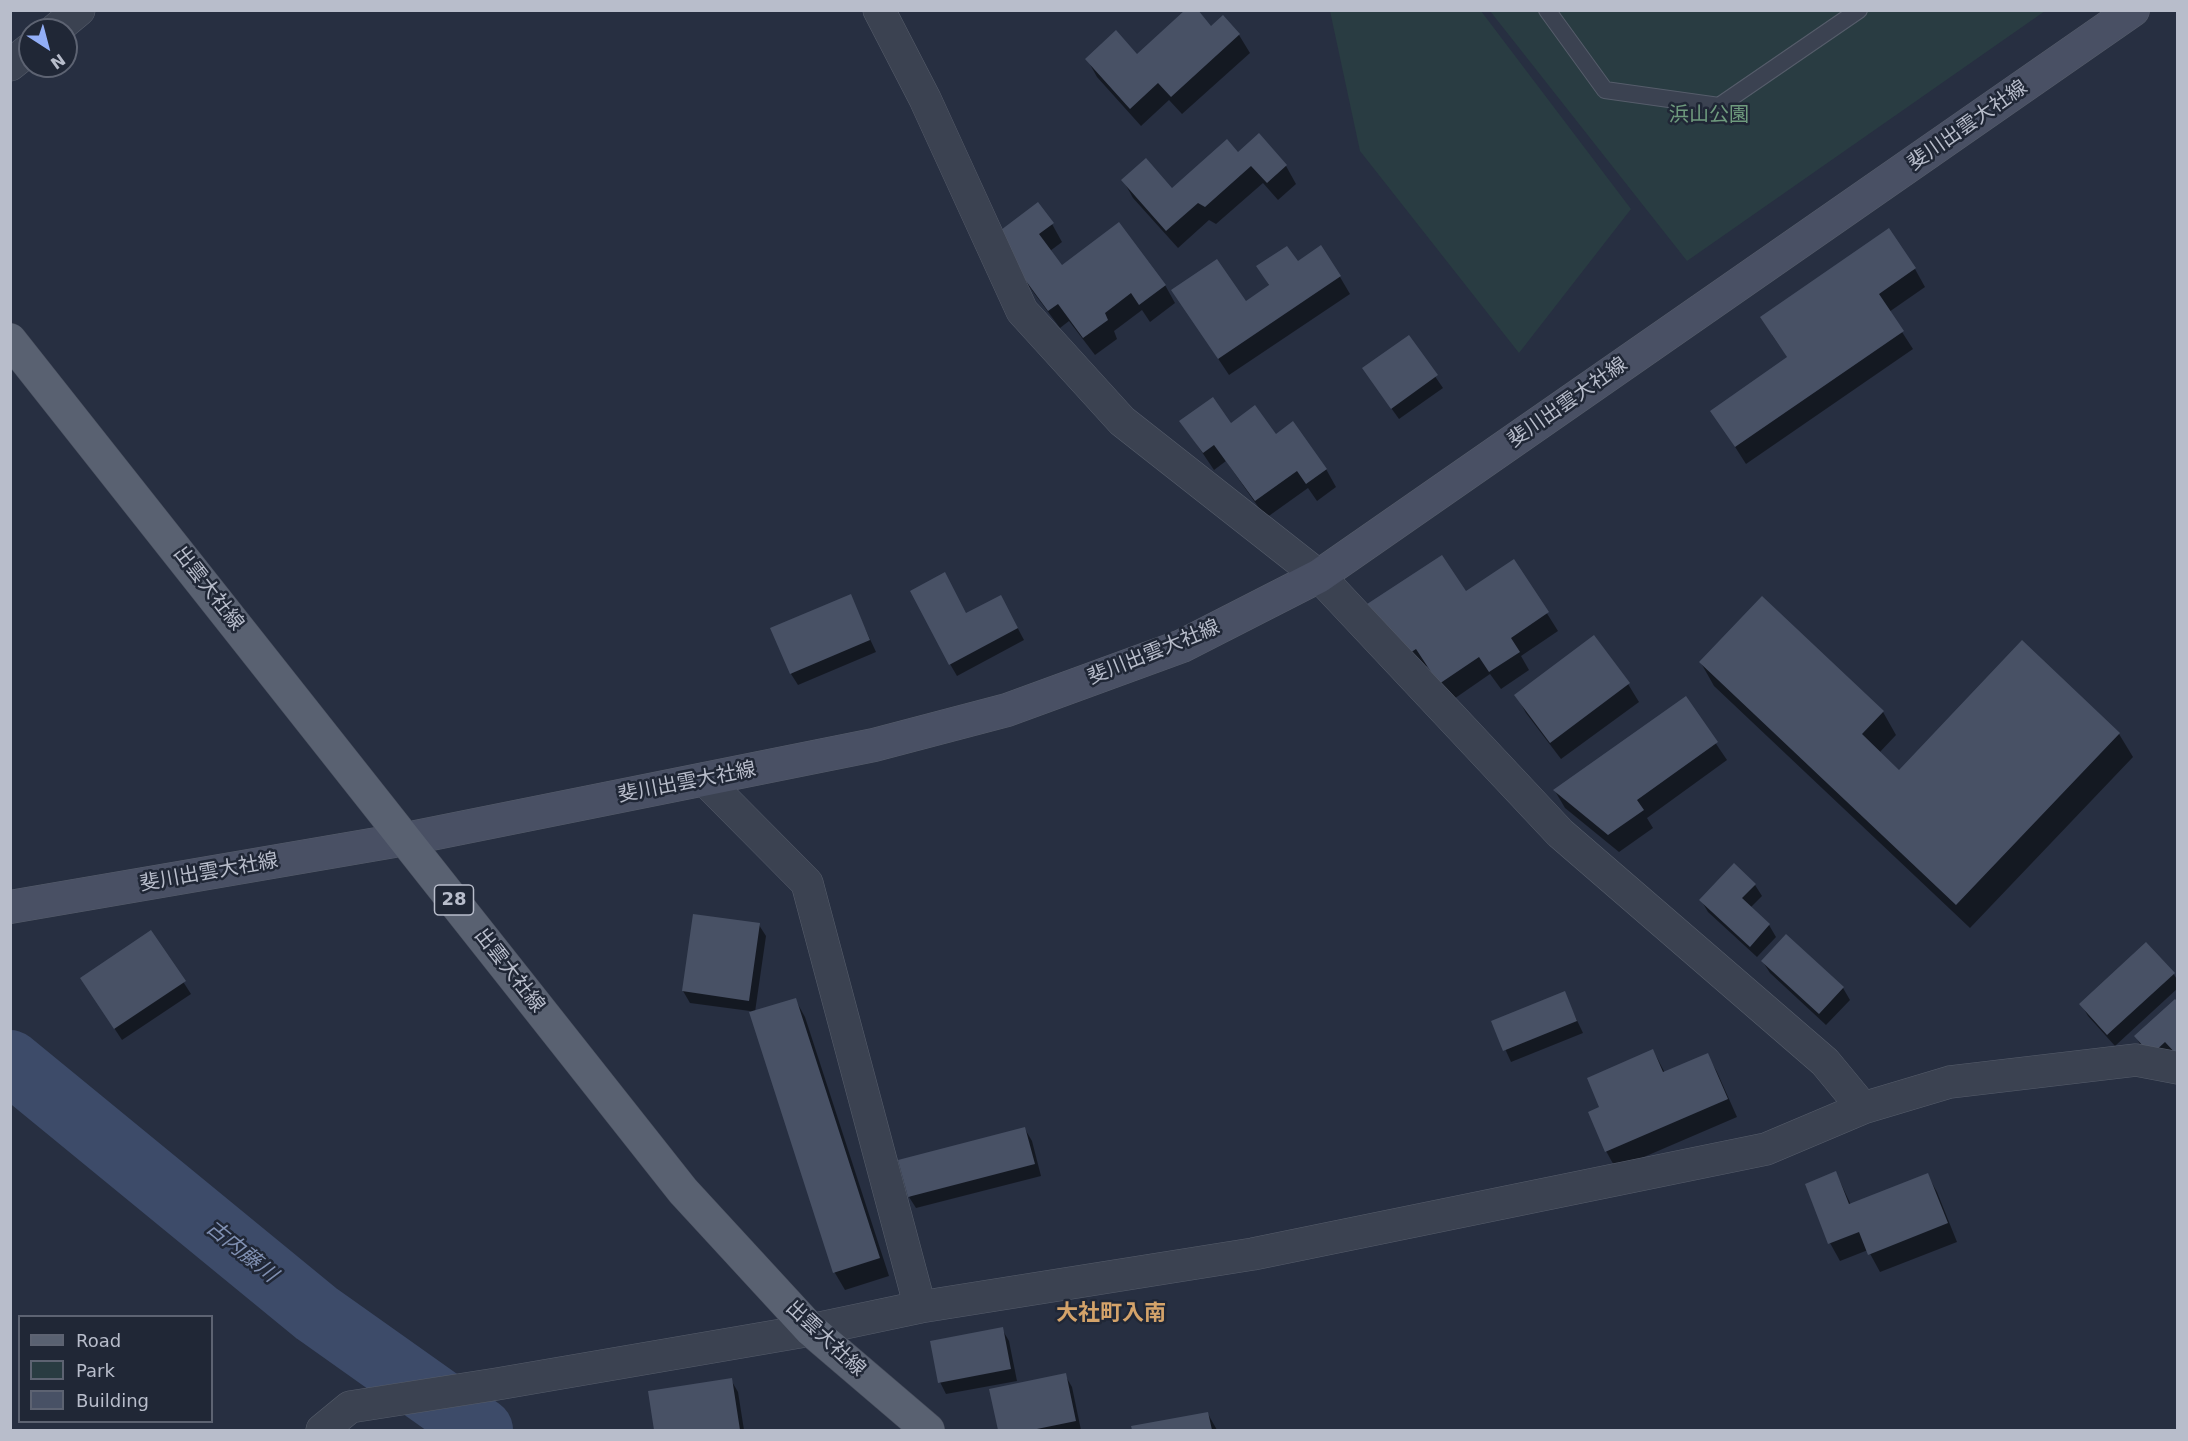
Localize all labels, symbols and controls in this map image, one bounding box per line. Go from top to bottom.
north arrow [18,18,78,78]
text: N [47,50,69,73]
street label: 斐川出雲大社線 [1904,76,2032,176]
park label: 浜山公園 [1669,104,1749,128]
street label: 斐川出雲大社線 [1504,353,1632,453]
street label: 出雲大社線 [168,542,248,636]
street label: 斐川出雲大社線 [1085,616,1223,690]
street label: 斐川出雲大社線 [616,758,758,808]
street label: 斐川出雲大社線 [138,849,280,897]
road number: 28 [434,885,474,915]
street label: 出雲大社線 [469,924,549,1018]
water label: 古内藤川 [200,1216,282,1288]
street label: 出雲大社線 [780,1296,870,1382]
district label: 大社町入南 [1056,1301,1166,1327]
legend [18,1315,213,1423]
text: Road [76,1330,121,1351]
text: Park [76,1360,115,1381]
text: Building [76,1390,149,1411]

